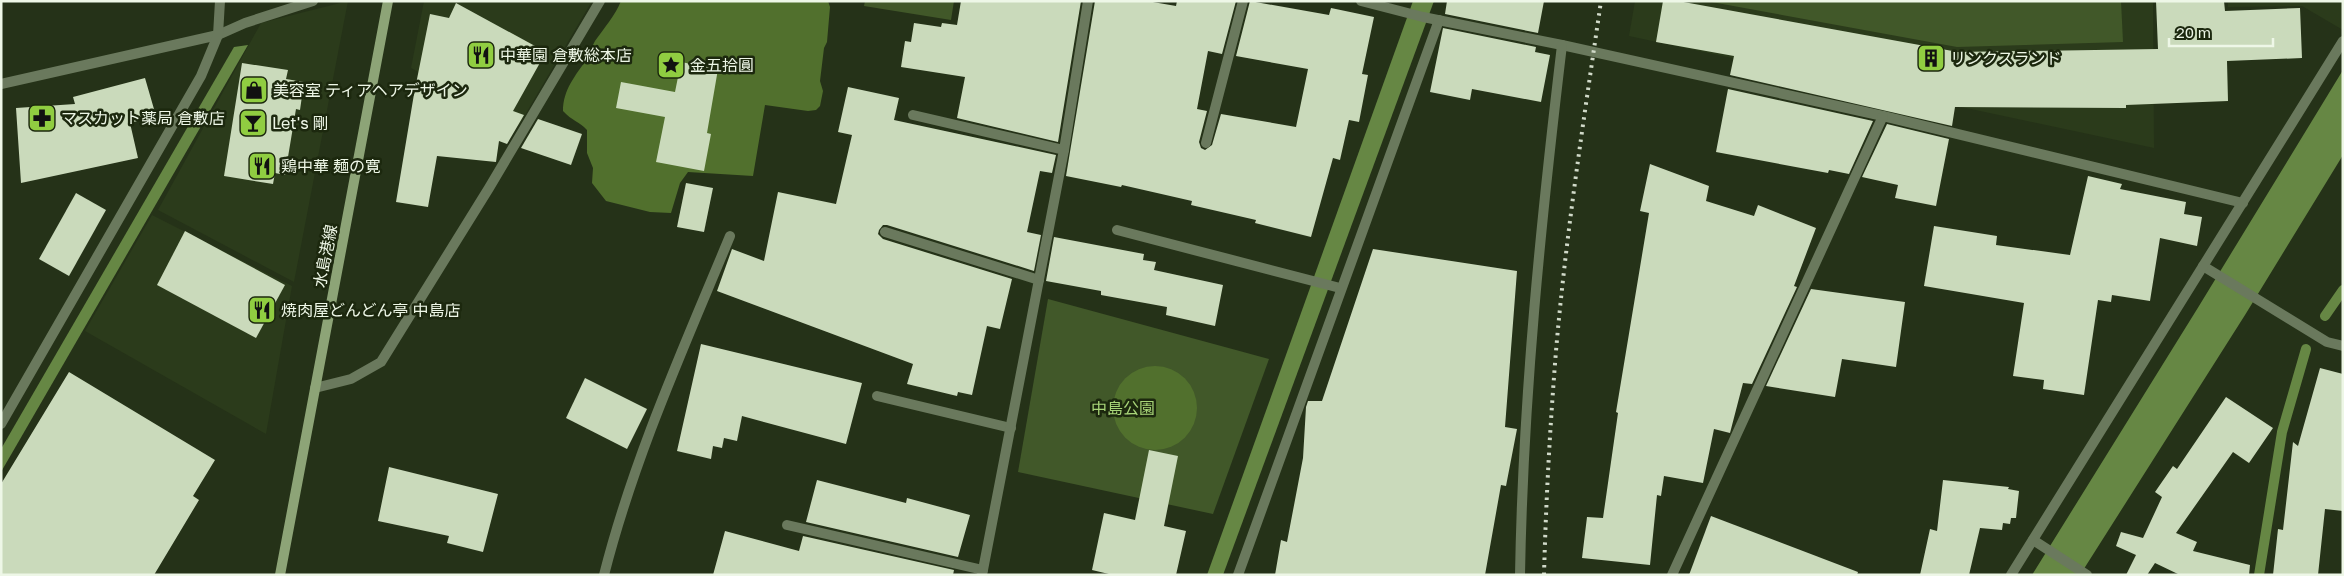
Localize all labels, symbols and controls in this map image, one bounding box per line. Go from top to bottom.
scale bar [2169,15,2273,47]
text: 20 m [2176,23,2211,41]
restaurant icon: 中華園 倉敷総本店 [466,40,496,70]
building icon: リンクスランド [1916,43,1946,73]
place label: 中華園 倉敷総本店 [500,45,632,65]
place label: リンクスランド [1950,48,2062,68]
place icon: 金五拾圓 [656,50,686,80]
place label: 金五拾圓 [690,55,754,75]
shop icon: 美容室 ティアヘアデザイン [239,75,269,105]
place label: 美容室 ティアヘアデザイン [273,80,468,100]
pharmacy icon: マスカット薬局 倉敷店 [27,103,57,133]
place label: マスカット薬局 倉敷店 [61,108,225,128]
bar icon: Let's 剛 [238,108,268,138]
place label: Let's 剛 [272,113,329,133]
restaurant icon: 鶏中華 麺の寛 [247,151,277,181]
place label: 鶏中華 麺の寛 [281,156,381,176]
street label: 水島港線 [309,223,341,289]
restaurant icon: 焼肉屋どんどん亭 中島店 [247,295,277,325]
place label: 焼肉屋どんどん亭 中島店 [281,300,461,320]
park label: 中島公園 [1091,398,1155,418]

